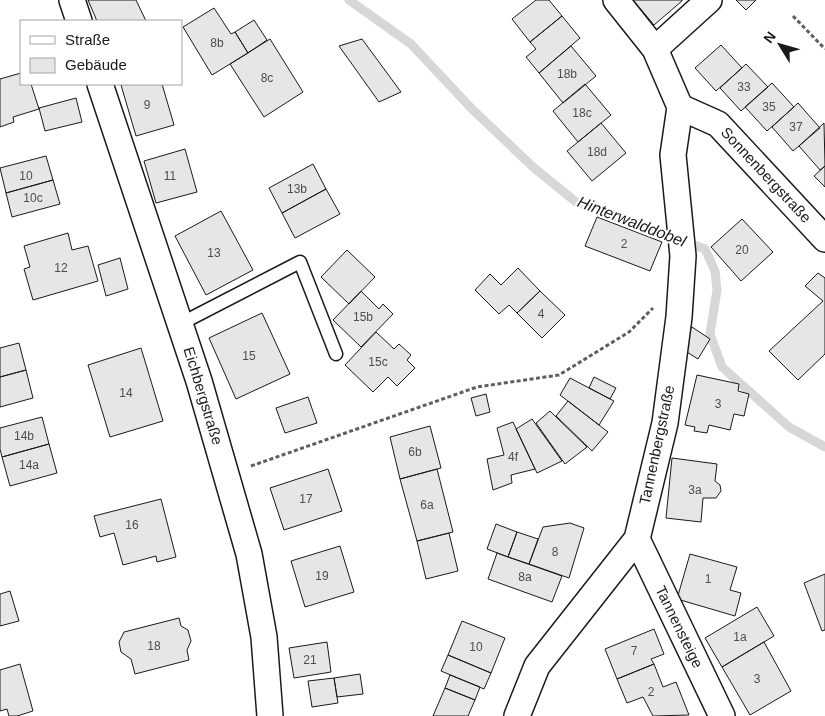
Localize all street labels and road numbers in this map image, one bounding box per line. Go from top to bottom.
street label: Sonnenbergstraße [718,123,815,226]
street label: Eichbergstraße [180,345,226,447]
street label: Tannenbergstraße [636,384,677,506]
street label: Tannensteige [652,583,707,671]

